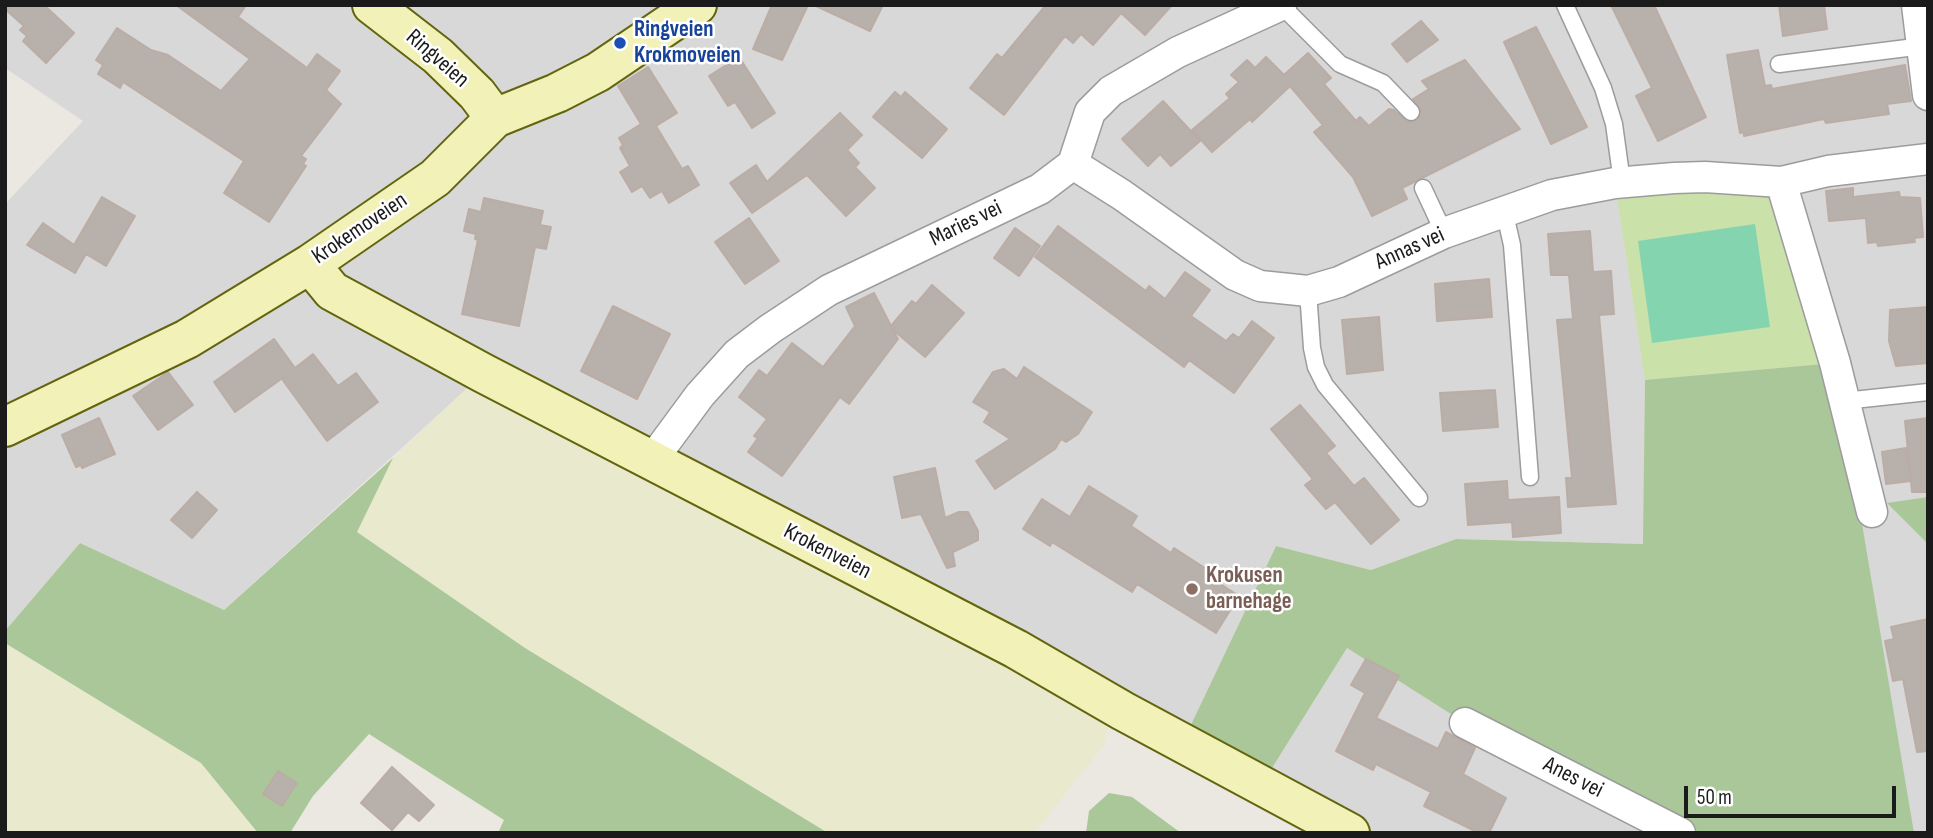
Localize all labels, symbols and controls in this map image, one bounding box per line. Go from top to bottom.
place label: Ringveien Krokmoveien [634,16,741,70]
street label: Ringveien [400,24,474,94]
marker: Ringveien Krokmoveien [612,35,628,51]
street label: Krokemoveien [307,187,413,271]
street label: Maries vei [925,195,1007,253]
street label: Annas vei [1371,222,1449,276]
street label: Krokenveien [778,518,876,586]
place label: Krokusen barnehage [1206,562,1292,616]
marker: Krokusen barnehage [1184,581,1200,597]
street label: Anes vei [1538,751,1608,805]
scale bar [1688,772,1900,816]
text: 50 m [1697,785,1732,810]

